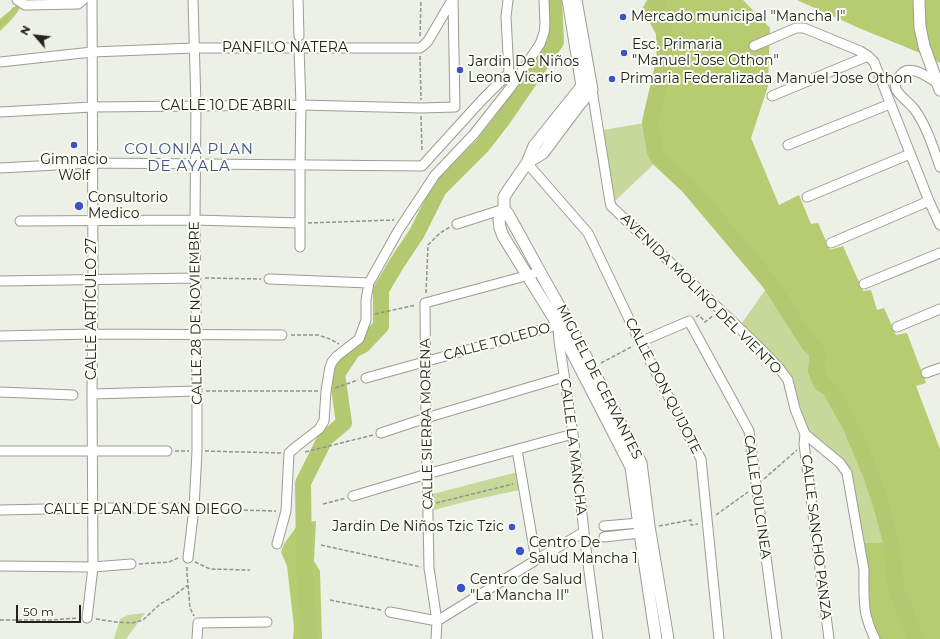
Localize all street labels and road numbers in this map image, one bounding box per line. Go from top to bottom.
street label: PANFILO NATERA [222,40,348,56]
street label: CALLE 10 DE ABRIL [160,98,296,114]
street label: AVENIDA MOLINO DEL VIENTO [617,210,785,378]
street label: CALLE 28 DE NOVIEMBRE [186,221,206,405]
street label: CALLE ARTÍCULO 27 [84,238,100,380]
street label: MIGUEL DE CERVANTES [553,302,645,462]
street label: CALLE DON QUIJOTE [621,315,705,457]
street label: CALLE TOLEDO [442,320,552,364]
street label: CALLE SIERRA MORENA [417,338,437,510]
street label: CALLE LA MANCHA [556,378,590,516]
street label: CALLE DULCINEA [740,434,774,560]
street label: CALLE SANCHO PANZA [798,454,834,620]
street label: CALLE PLAN DE SAN DIEGO [44,502,242,518]

